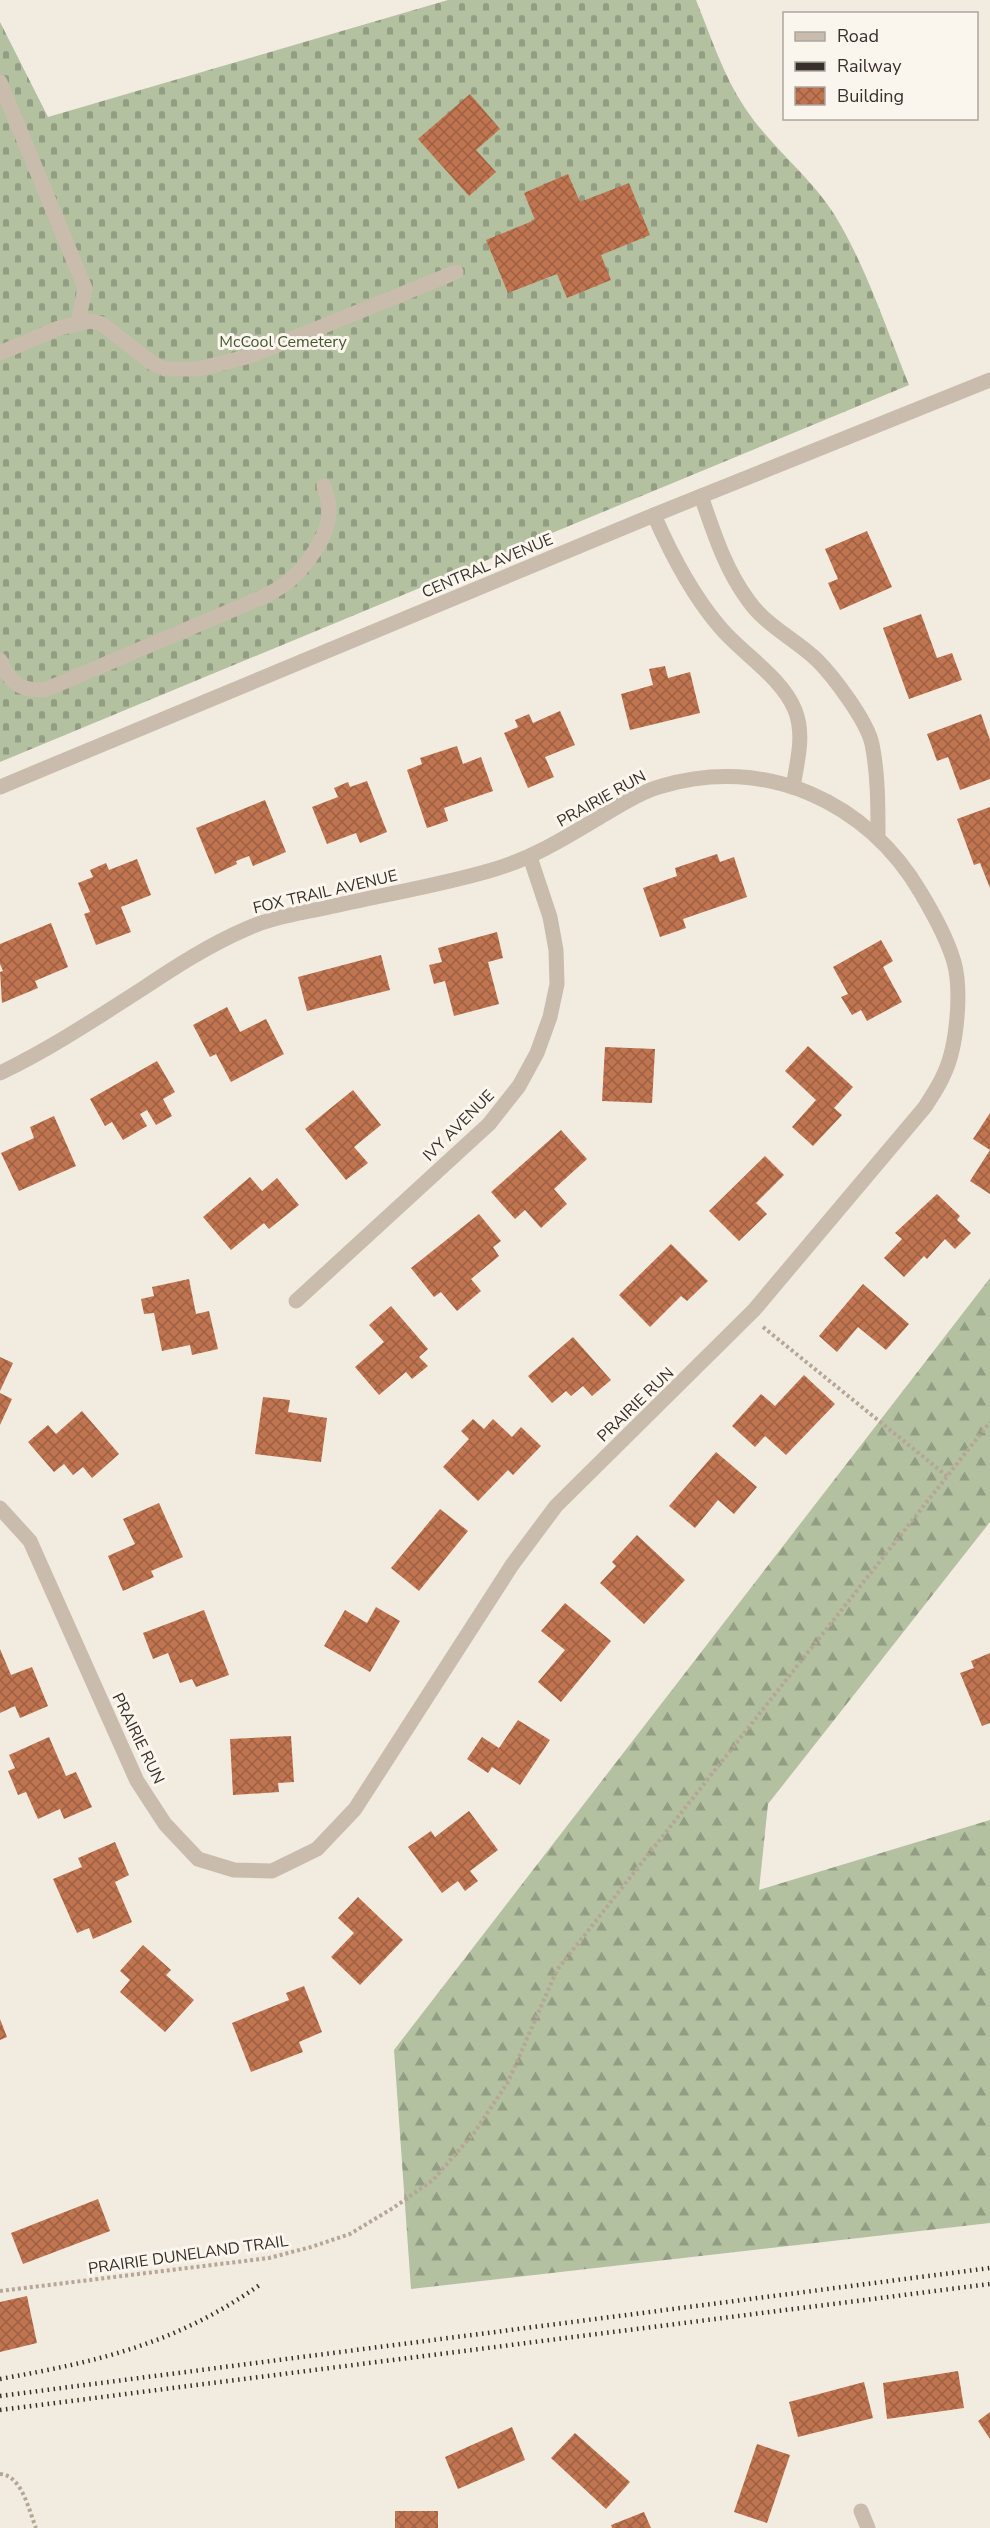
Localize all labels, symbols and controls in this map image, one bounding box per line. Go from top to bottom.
legend [783,12,978,120]
text: Road [837,24,879,48]
text: Railway [837,54,902,78]
text: Building [837,84,904,108]
park label: McCool Cemetery [219,331,347,353]
street label: CENTRAL AVENUE [418,528,556,603]
street label: PRAIRIE RUN [553,765,650,832]
street label: FOX TRAIL AVENUE [251,865,400,919]
street label: IVY AVENUE [418,1085,499,1166]
street label: PRAIRIE RUN [593,1362,679,1447]
street label: PRAIRIE RUN [107,1689,170,1788]
street label: PRAIRIE DUNELAND TRAIL [87,2230,290,2280]

